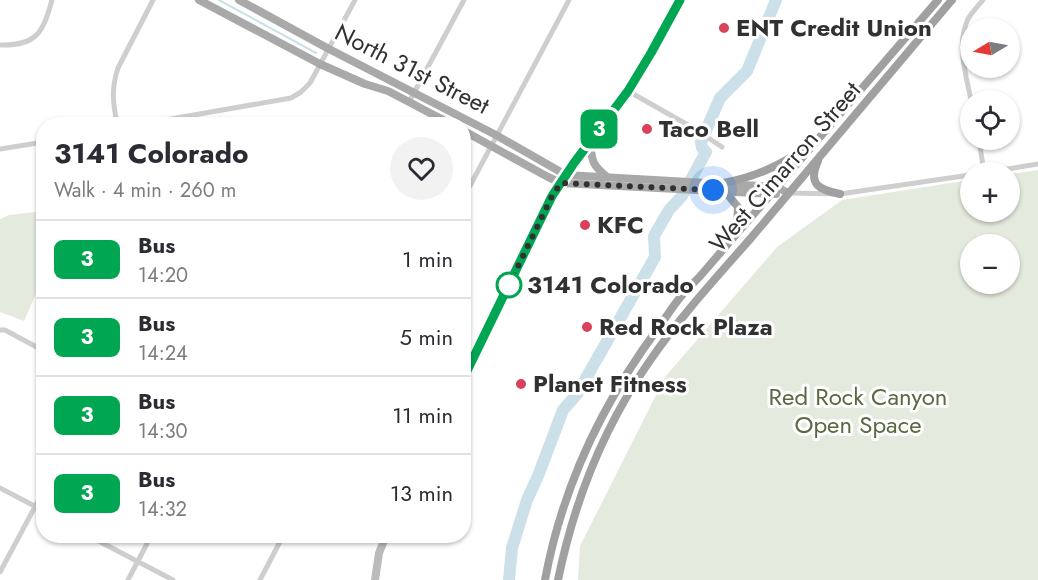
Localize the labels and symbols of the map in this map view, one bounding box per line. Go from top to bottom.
place label: ENT Credit Union [736,10,932,45]
street label: North 31st Street [329,15,496,123]
north arrow [960,18,1020,78]
marker: ENT Credit Union [717,21,731,35]
street label: West Cimarron Street [701,73,869,260]
line badge: 3 [580,110,618,148]
place label: Taco Bell [659,111,759,146]
marker: Taco Bell [640,122,654,136]
your location [698,175,728,205]
place label: KFC [597,207,644,242]
marker: KFC [578,218,592,232]
place label: 3141 Colorado [527,267,694,302]
marker: 3141 Colorado [496,272,522,298]
place label: Red Rock Plaza [599,309,773,344]
marker: Red Rock Plaza [580,320,594,334]
place label: Planet Fitness [533,366,687,401]
marker: Planet Fitness [514,377,528,391]
park label: Red Rock Canyon Open Space [769,379,947,442]

